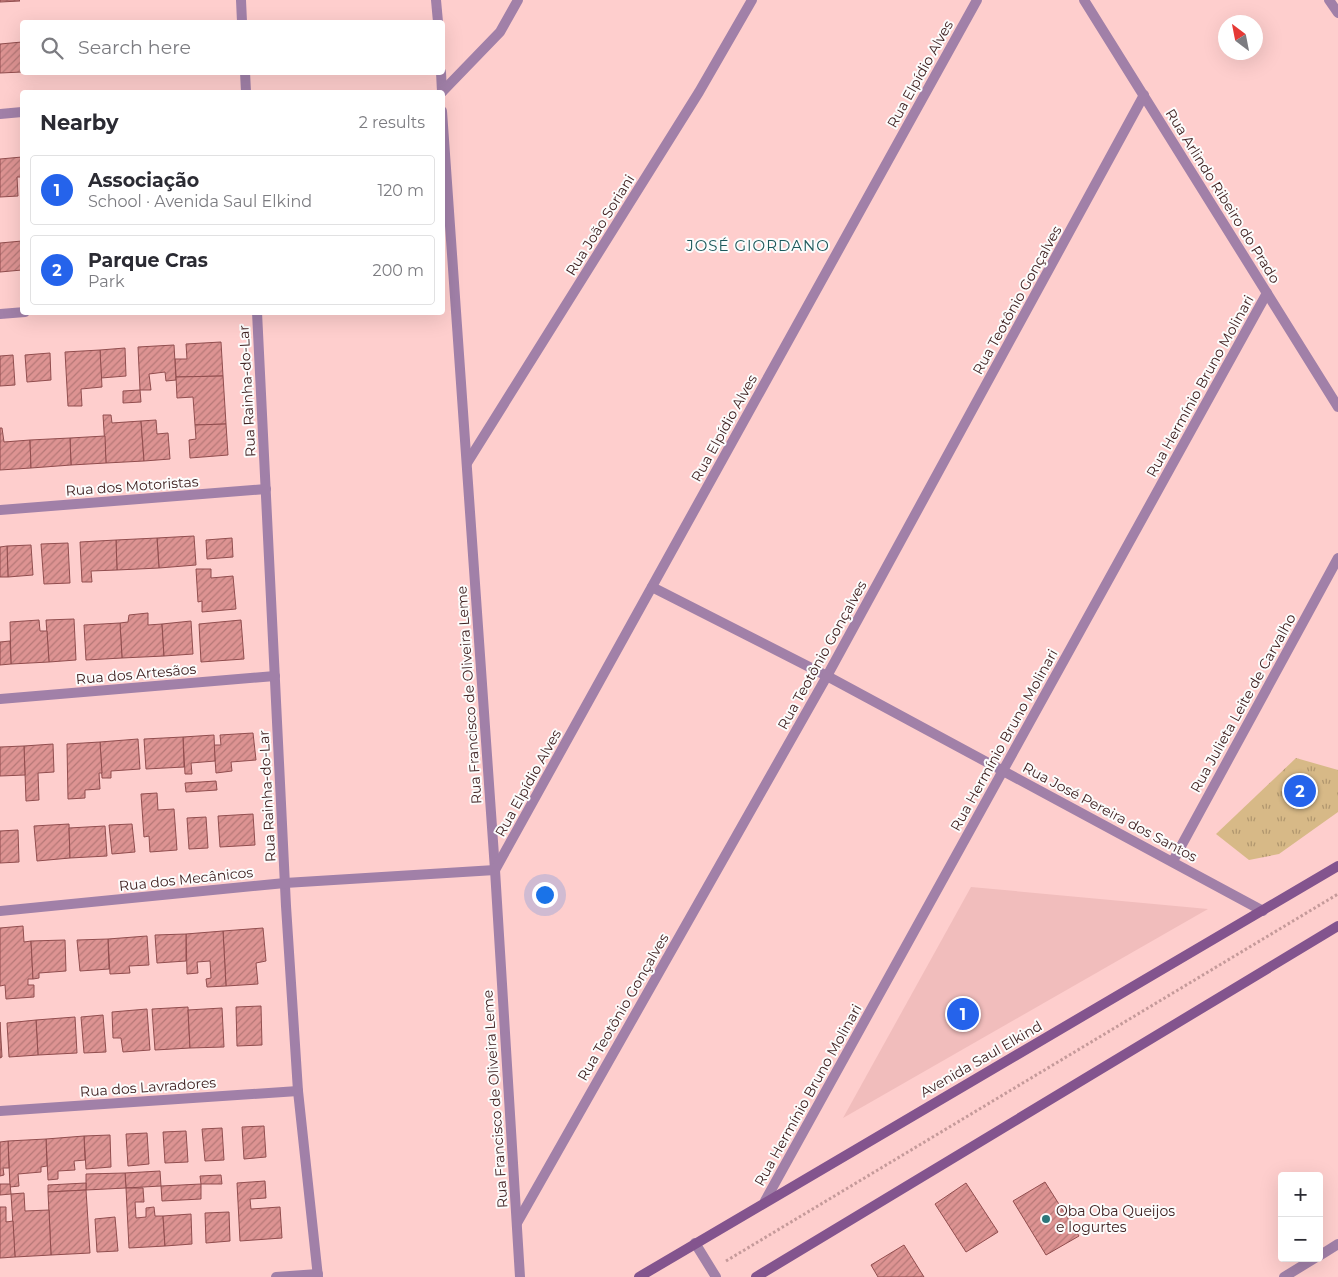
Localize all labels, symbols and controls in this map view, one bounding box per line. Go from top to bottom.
north arrow [1218,15,1263,60]
street label: Rua Elpídio Alves [883,17,957,131]
search box [20,20,445,75]
icon: search [38,34,66,62]
text: Search here [78,36,191,59]
street label: Rua Arlindo Ribeiro do Prado [1162,105,1284,287]
text: Nearby [40,110,119,135]
text: 2 results [359,113,425,132]
text: Associação [88,169,199,192]
street label: Rua João Soriani [562,171,638,279]
text: 1 [54,181,60,200]
text: 120 m [377,181,424,200]
text: School · Avenida Saul Elkind [88,192,312,211]
street label: Rua Teotônio Gonçalves [969,222,1066,378]
district label: JOSÉ GIORDANO [685,236,830,255]
text: Parque Cras [88,249,208,272]
text: 2 [52,261,62,280]
text: 200 m [373,261,424,280]
text: Park [88,272,125,291]
street label: Rua Hermínio Bruno Molinari [1142,292,1258,480]
street label: Rua Rainha-do-Lar [235,324,259,457]
street label: Rua Elpídio Alves [687,371,761,485]
street label: Rua dos Motoristas [65,472,199,500]
street label: Rua Teotônio Gonçalves [774,577,871,733]
street label: Rua Francisco de Oliveira Leme [452,585,486,805]
street label: Rua Julieta Leite de Carvalho [1186,610,1300,796]
street label: Rua Hermínio Bruno Molinari [946,646,1062,834]
street label: Rua dos Artesãos [75,660,197,688]
street label: Rua Elpídio Alves [491,726,565,840]
street label: Rua Rainha-do-Lar [255,729,279,862]
street label: Rua José Pereira dos Santos [1020,758,1201,866]
pin: 2 [1284,772,1316,810]
street label: Rua dos Mecânicos [118,863,254,895]
your location [532,882,558,908]
street label: Rua Teotônio Gonçalves [573,930,673,1084]
street label: Rua Francisco de Oliveira Leme [478,989,512,1209]
pin: 1 [947,995,979,1033]
street label: Rua Hermínio Bruno Molinari [750,1001,866,1189]
street label: Avenida Saul Elkind [917,1017,1045,1101]
street label: Rua dos Lavradores [79,1073,217,1101]
map controls [1278,1172,1323,1262]
button: + [1278,1172,1323,1217]
place label: Oba Oba Queijos e Iogurtes [1056,1202,1175,1236]
marker: Oba Oba Queijos e Iogurtes [1040,1213,1052,1225]
button: − [1278,1217,1323,1262]

